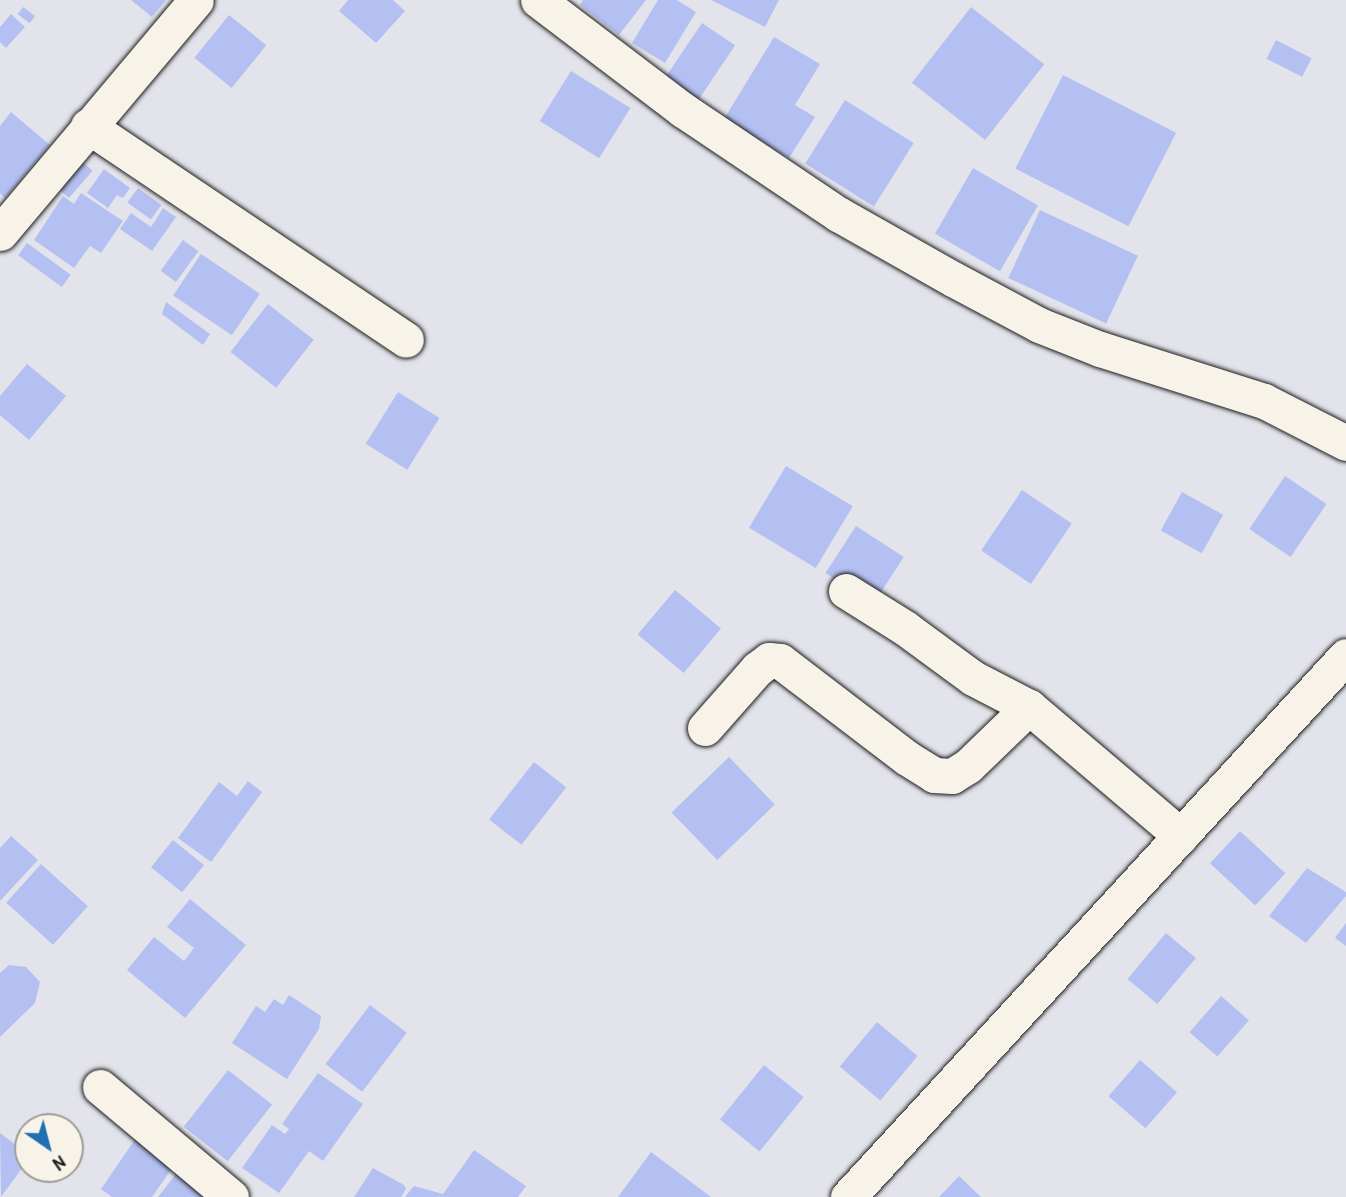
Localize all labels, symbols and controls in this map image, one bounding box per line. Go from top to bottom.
north arrow [14,1113,84,1183]
text: N [48,1150,72,1177]

